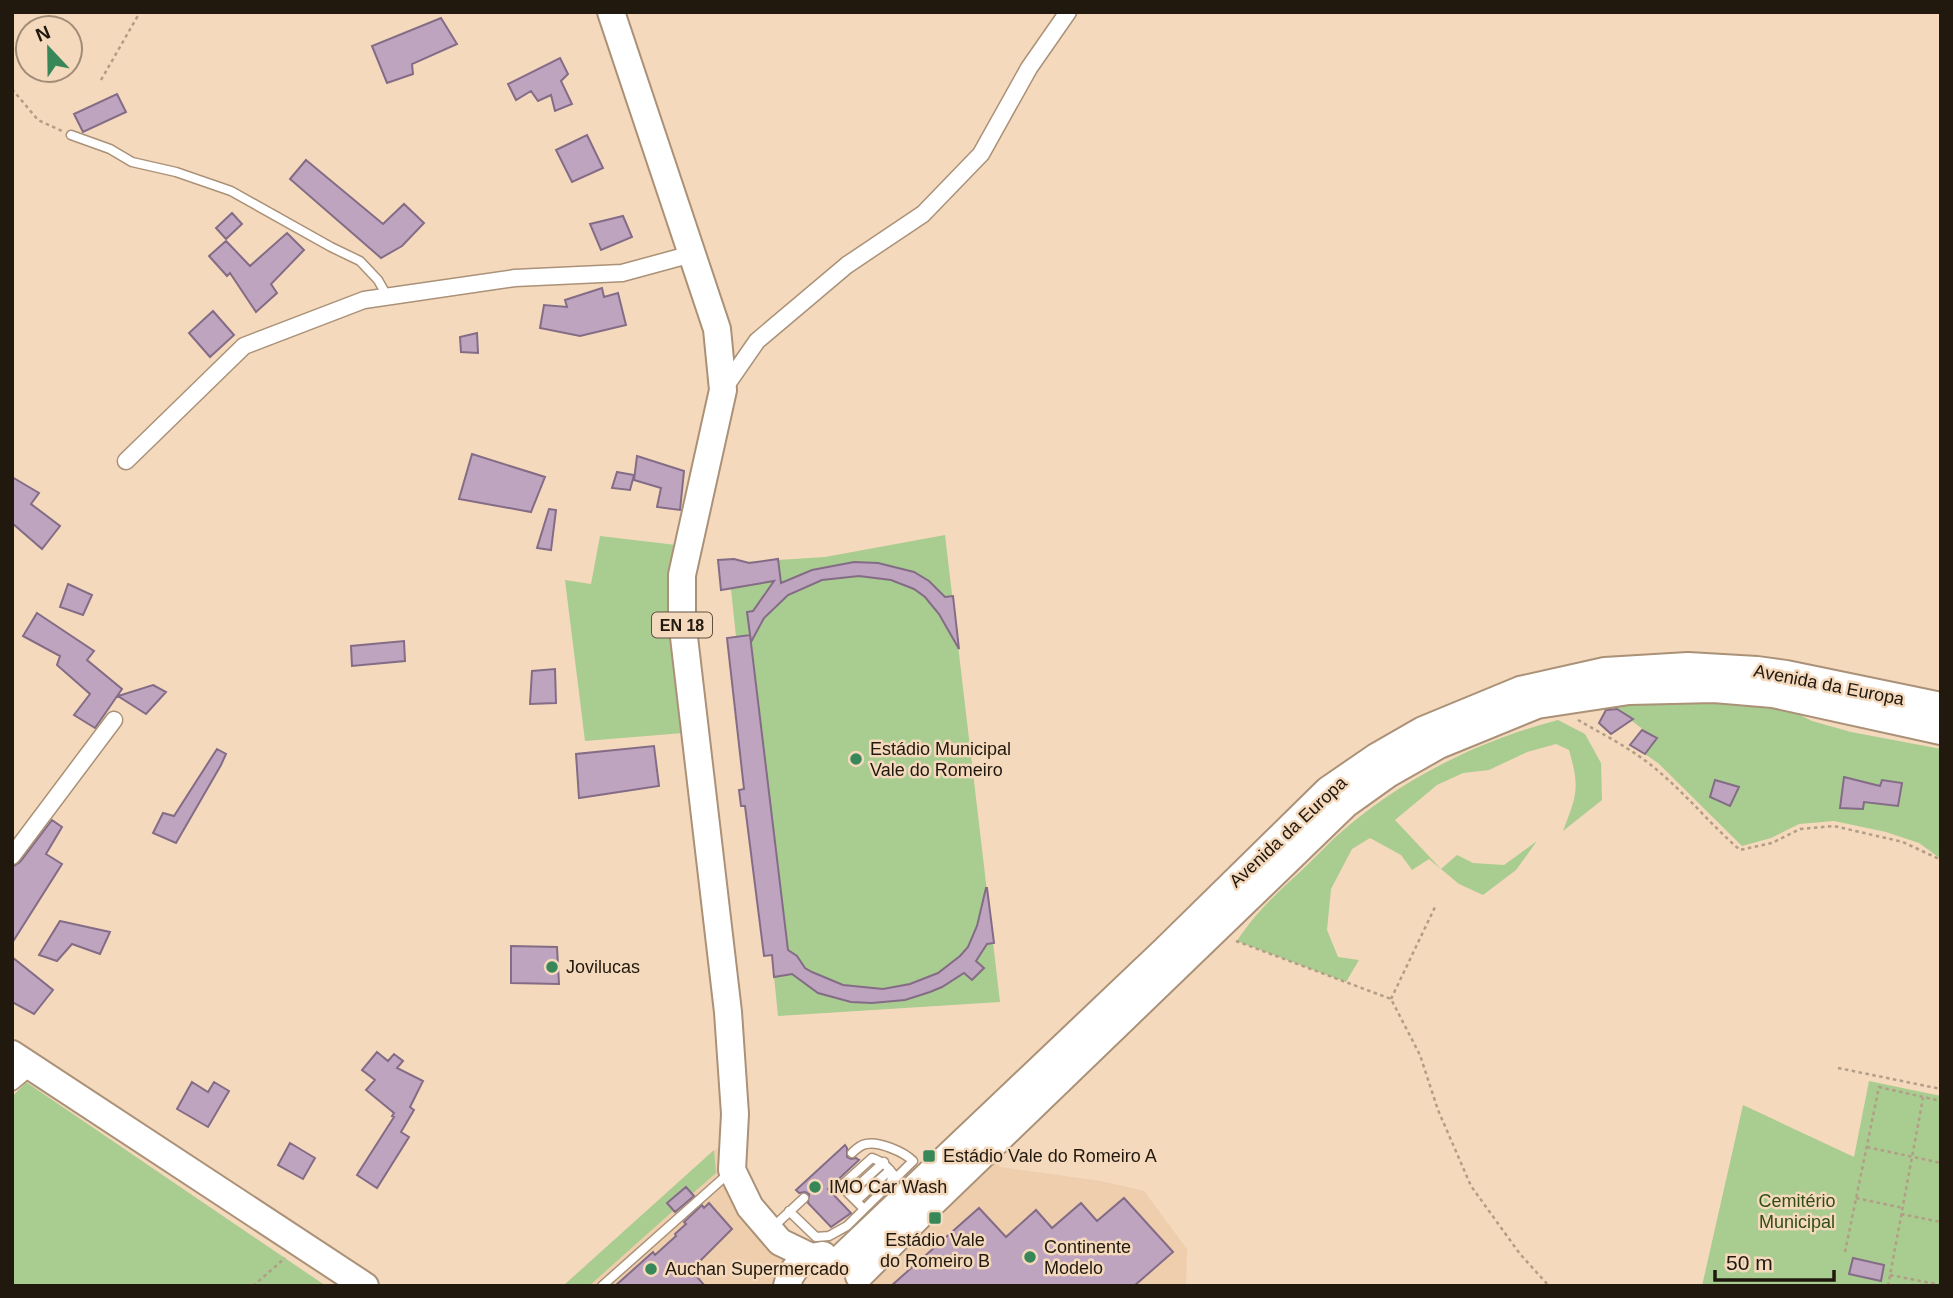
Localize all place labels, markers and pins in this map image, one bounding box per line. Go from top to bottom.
place label: Estádio Municipal Vale do Romeiro [870,739,1011,780]
marker: Estádio Municipal Vale do Romeiro [848,751,864,767]
place label: Jovilucas [566,957,640,977]
marker: Jovilucas [544,959,560,975]
place label: Estádio Vale do Romeiro A [943,1146,1157,1166]
marker: Estádio Vale do Romeiro A [921,1148,937,1164]
place label: IMO Car Wash [829,1177,947,1197]
marker: IMO Car Wash [807,1179,823,1195]
marker: Estádio Vale do Romeiro B [927,1210,943,1226]
place label: Estádio Vale do Romeiro B [880,1230,990,1271]
place label: Continente Modelo [1044,1237,1131,1278]
marker: Continente Modelo [1022,1249,1038,1265]
place label: Auchan Supermercado [665,1259,849,1279]
marker: Auchan Supermercado [643,1261,659,1277]

